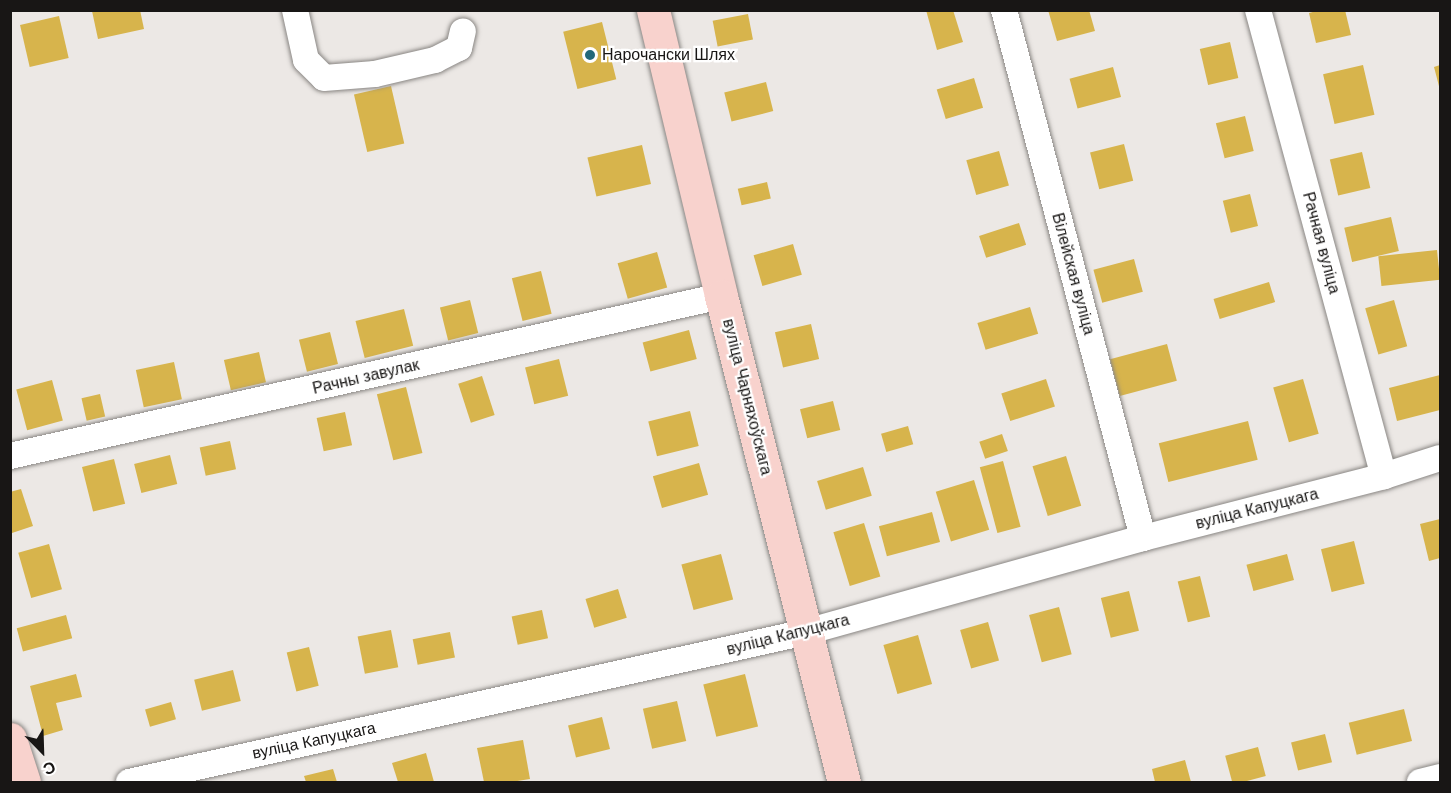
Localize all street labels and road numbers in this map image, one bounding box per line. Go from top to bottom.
street label: Рачная вуліца [1298,190,1344,296]
street label: Вілейская вуліца [1047,211,1099,337]
street label: вуліца Чарняхоўскага [718,317,776,477]
street label: Рачны завулак [311,355,421,399]
street label: вуліца Капуцкага [1194,484,1320,534]
street label: вуліца Капуцкага [725,610,851,660]
street label: вуліца Капуцкага [250,719,378,763]

